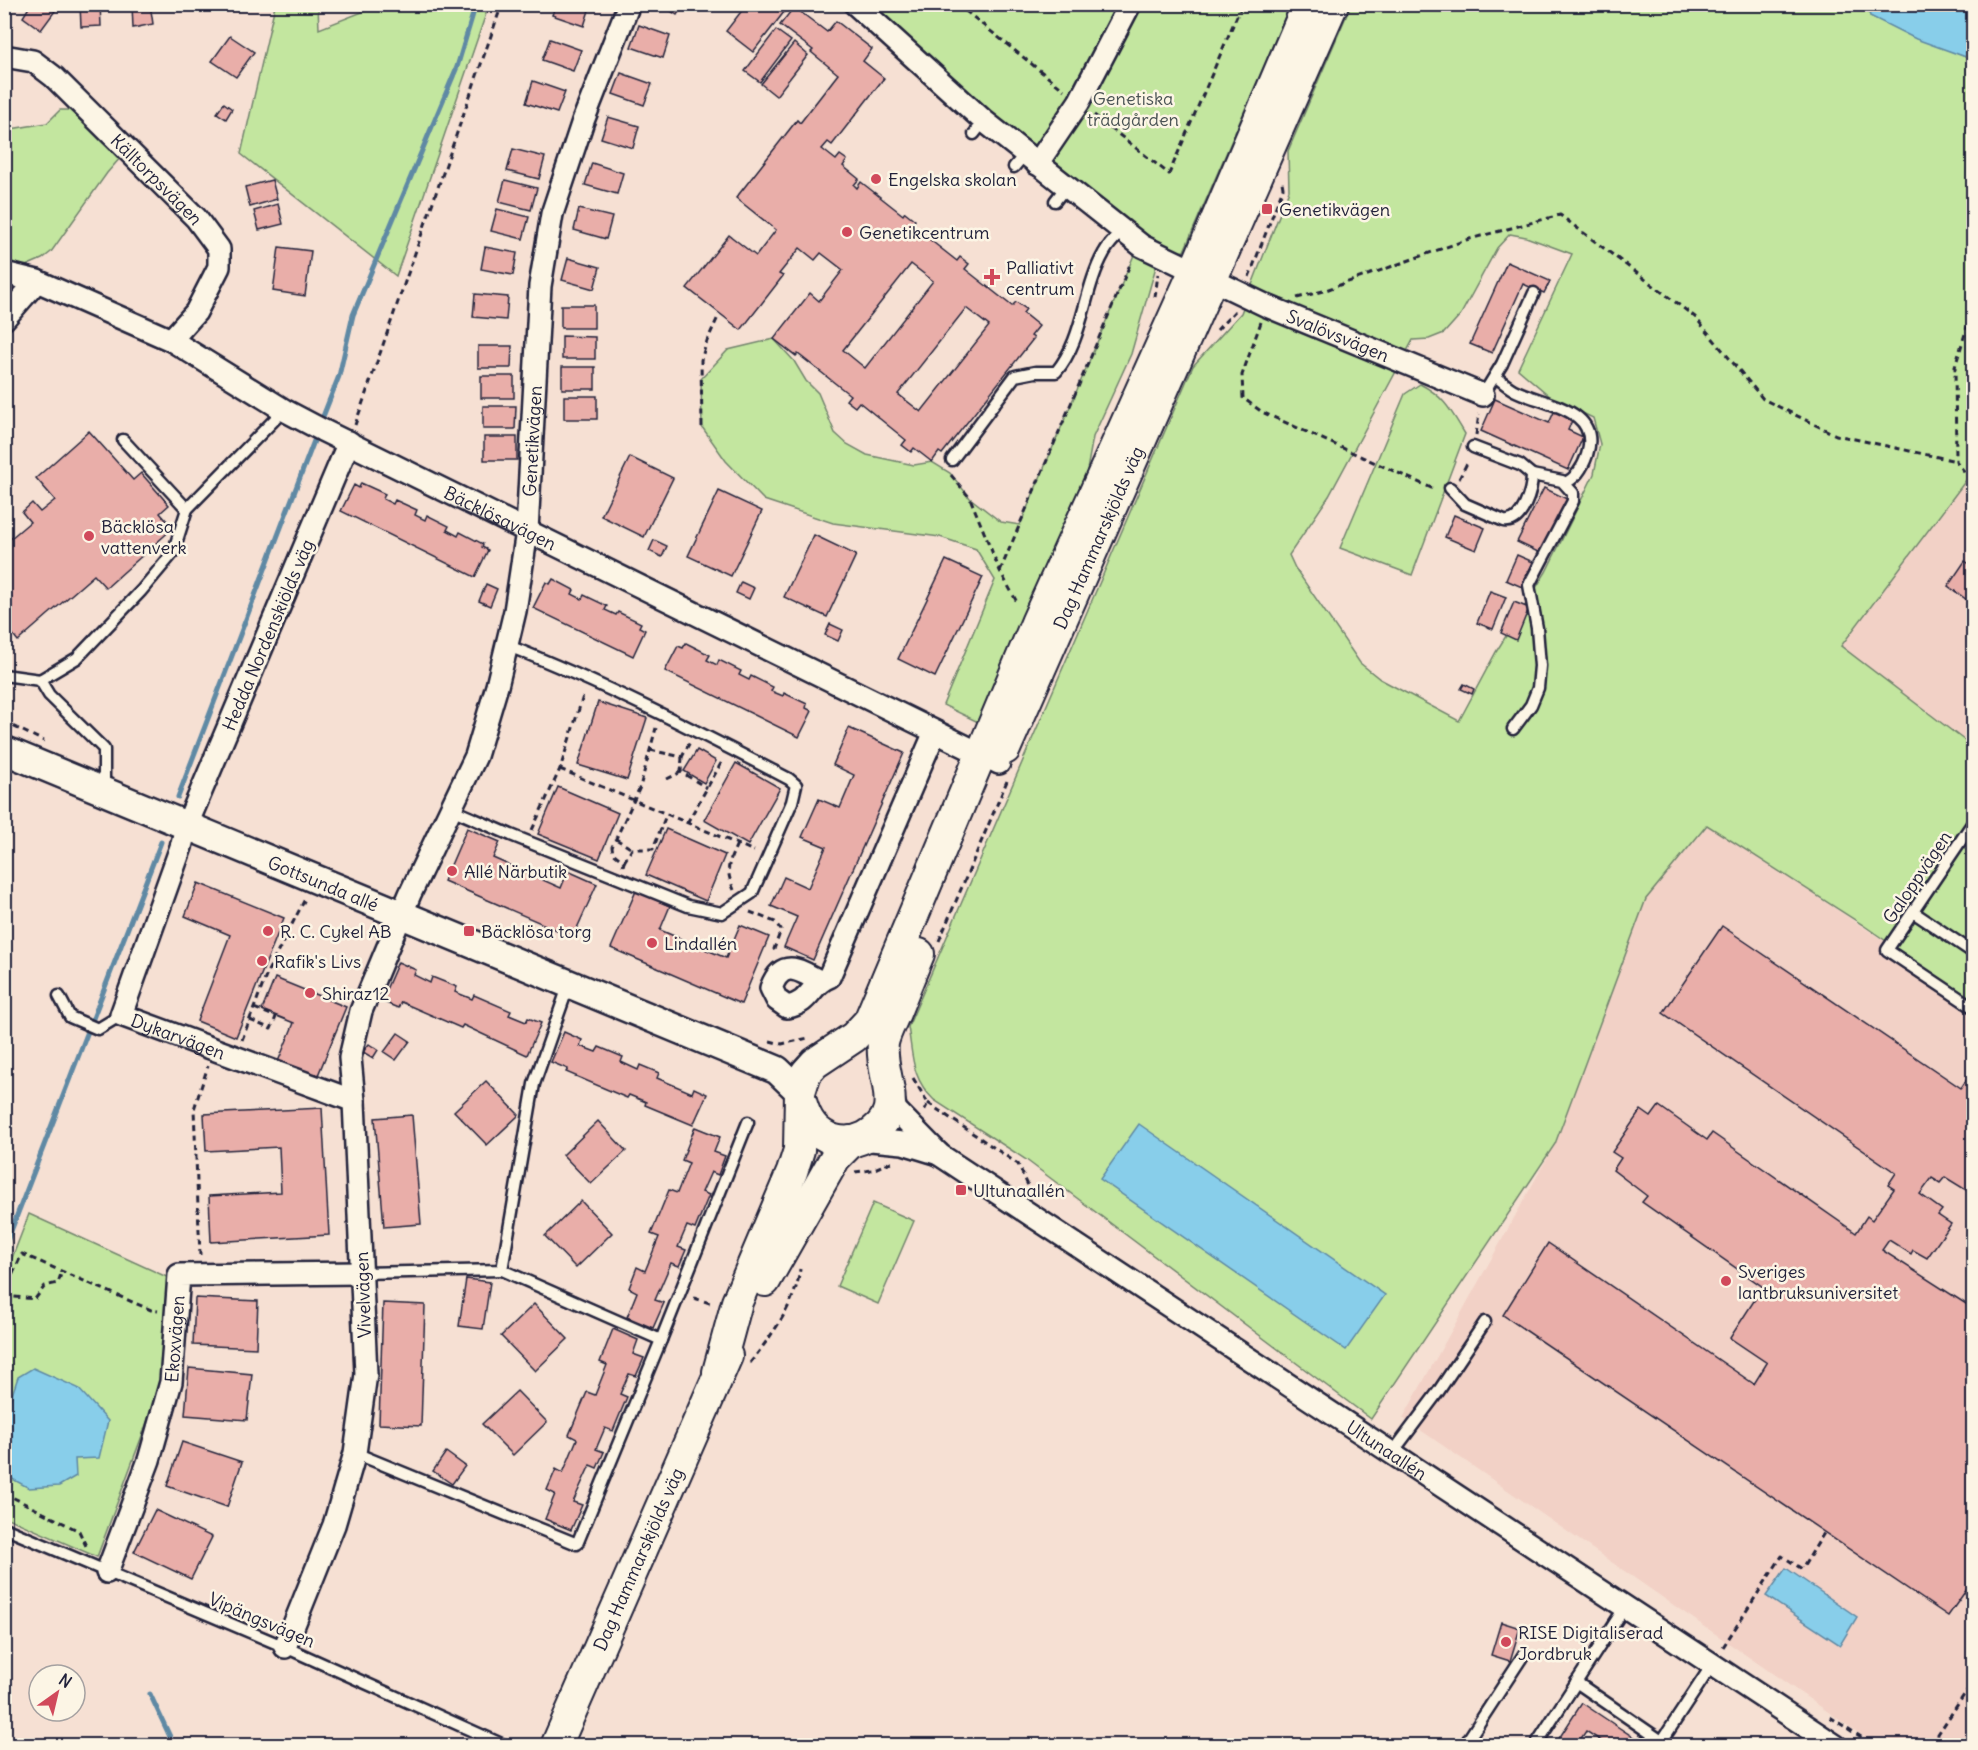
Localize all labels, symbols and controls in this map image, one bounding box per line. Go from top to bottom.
park label: Genetiska trädgården [1087,87,1179,131]
street label: Källtorpsvägen [106,129,208,229]
place label: Engelska skolan [888,168,1017,191]
marker: Engelska skolan [869,172,883,186]
place label: Genetikvägen [1279,198,1390,221]
marker: Genetikvägen [1260,202,1274,216]
place label: Genetikcentrum [859,221,990,244]
marker: Genetikcentrum [840,225,854,239]
place label: Palliativt centrum [1006,256,1075,300]
marker: Palliativt centrum [983,268,1001,286]
street label: Svalövsvägen [1283,304,1393,367]
street label: Genetikvägen [517,385,546,497]
street label: Dag Hammarskjölds väg [1048,443,1148,633]
street label: Bäcklösavägen [441,480,560,555]
place label: Bäcklösa vattenverk [101,515,187,559]
marker: Bäcklösa vattenverk [82,529,96,543]
street label: Hedda Nordenskiölds väg [217,536,319,734]
street label: Galoppvägen [1878,826,1956,928]
street label: Gottsunda allé [265,850,382,916]
place label: Allé Närbutik [464,860,567,883]
marker: Allé Närbutik [445,864,459,878]
place label: R. C. Cykel AB [280,920,392,943]
place label: Bäcklösa torg [481,920,592,943]
marker: R. C. Cykel AB [261,924,275,938]
marker: Bäcklösa torg [462,924,476,938]
place label: Lindallén [664,932,737,955]
marker: Lindallén [645,936,659,950]
place label: Rafik's Livs [274,950,361,973]
marker: Rafik's Livs [255,954,269,968]
place label: Shiraz12 [322,982,390,1005]
marker: Shiraz12 [303,986,317,1000]
street label: Dykarvägen [128,1008,228,1064]
place label: Ultunaallén [973,1179,1065,1202]
marker: Ultunaallén [954,1183,968,1197]
street label: Vivelvägen [350,1251,376,1339]
place label: Sveriges lantbruksuniversitet [1738,1260,1898,1304]
marker: Sveriges lantbruksuniversitet [1719,1274,1733,1288]
street label: Ekoxvägen [160,1294,189,1383]
street label: Ultunaallén [1342,1415,1432,1485]
street label: Dag Hammarskjölds väg [588,1464,688,1654]
street label: Vipängsvägen [205,1587,319,1653]
place label: RISE Digitaliserad Jordbruk [1518,1621,1664,1665]
marker: RISE Digitaliserad Jordbruk [1499,1635,1513,1649]
north arrow [27,1663,87,1723]
text: N [55,1669,76,1692]

